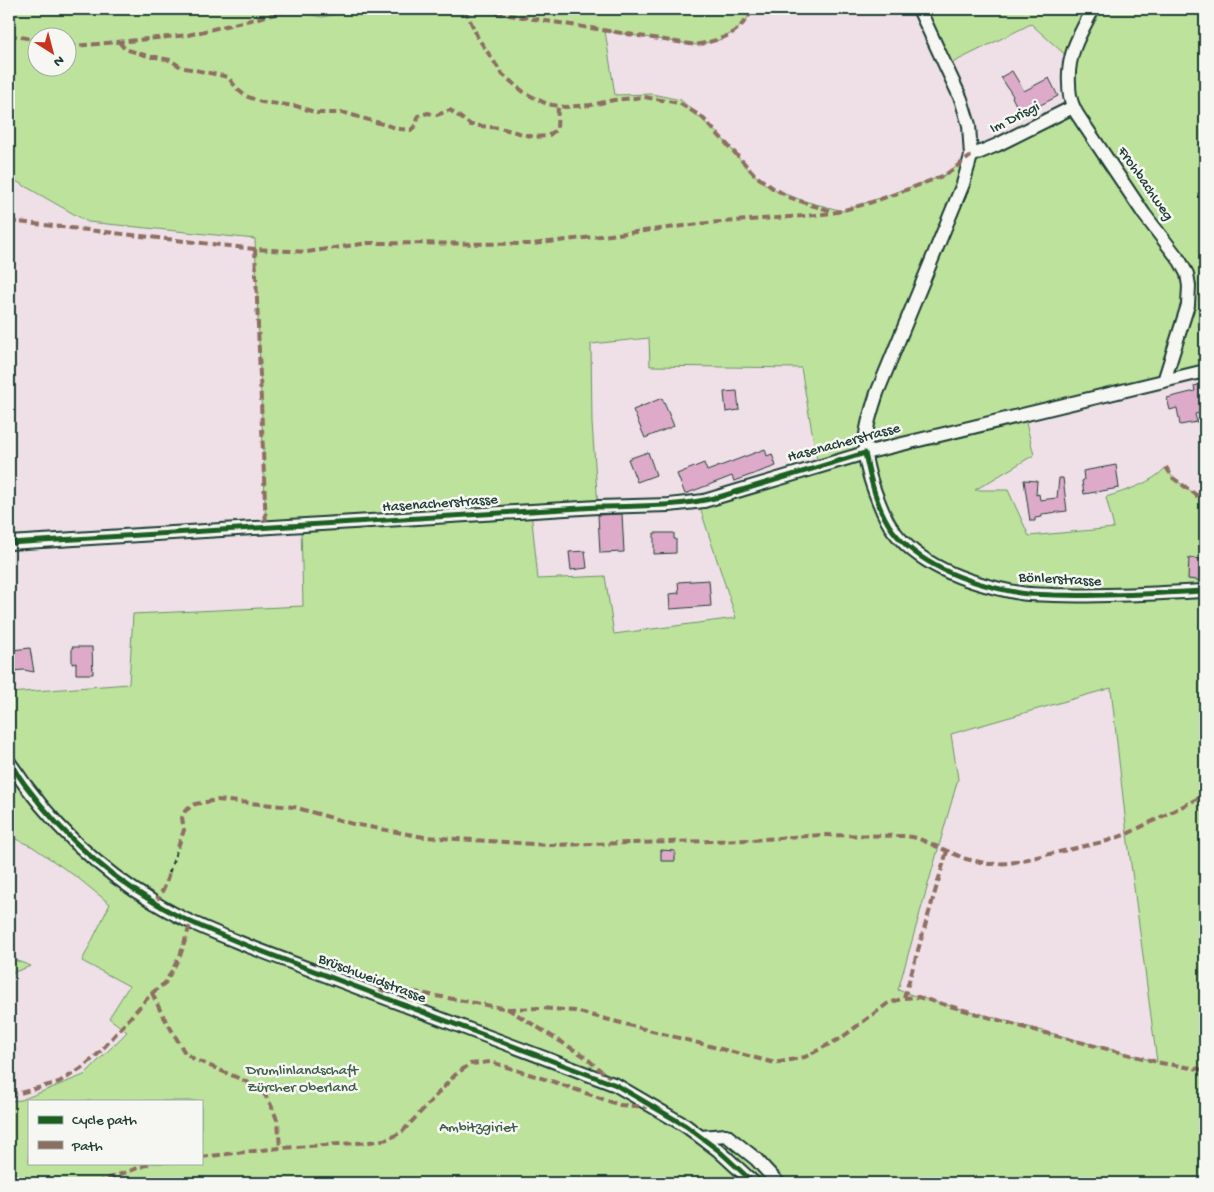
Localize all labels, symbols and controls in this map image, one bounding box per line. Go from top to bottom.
north arrow [28,28,78,78]
text: N [49,51,67,70]
street label: Im Drisgi [987,98,1043,138]
street label: Frohbachweg [1112,143,1177,224]
street label: Hasenacherstrasse [786,419,903,467]
street label: Hasenacherstrasse [382,491,499,517]
street label: Bönlerstrasse [1017,569,1102,591]
street label: Brüschweidstrasse [315,950,429,1008]
park label: Drumlinlandschaft Zürcher Oberland [245,1062,360,1097]
legend [28,1100,202,1164]
text: Cycle path [72,1112,137,1130]
park label: Ambitzgiriet [439,1119,519,1137]
text: Path [71,1138,103,1156]

